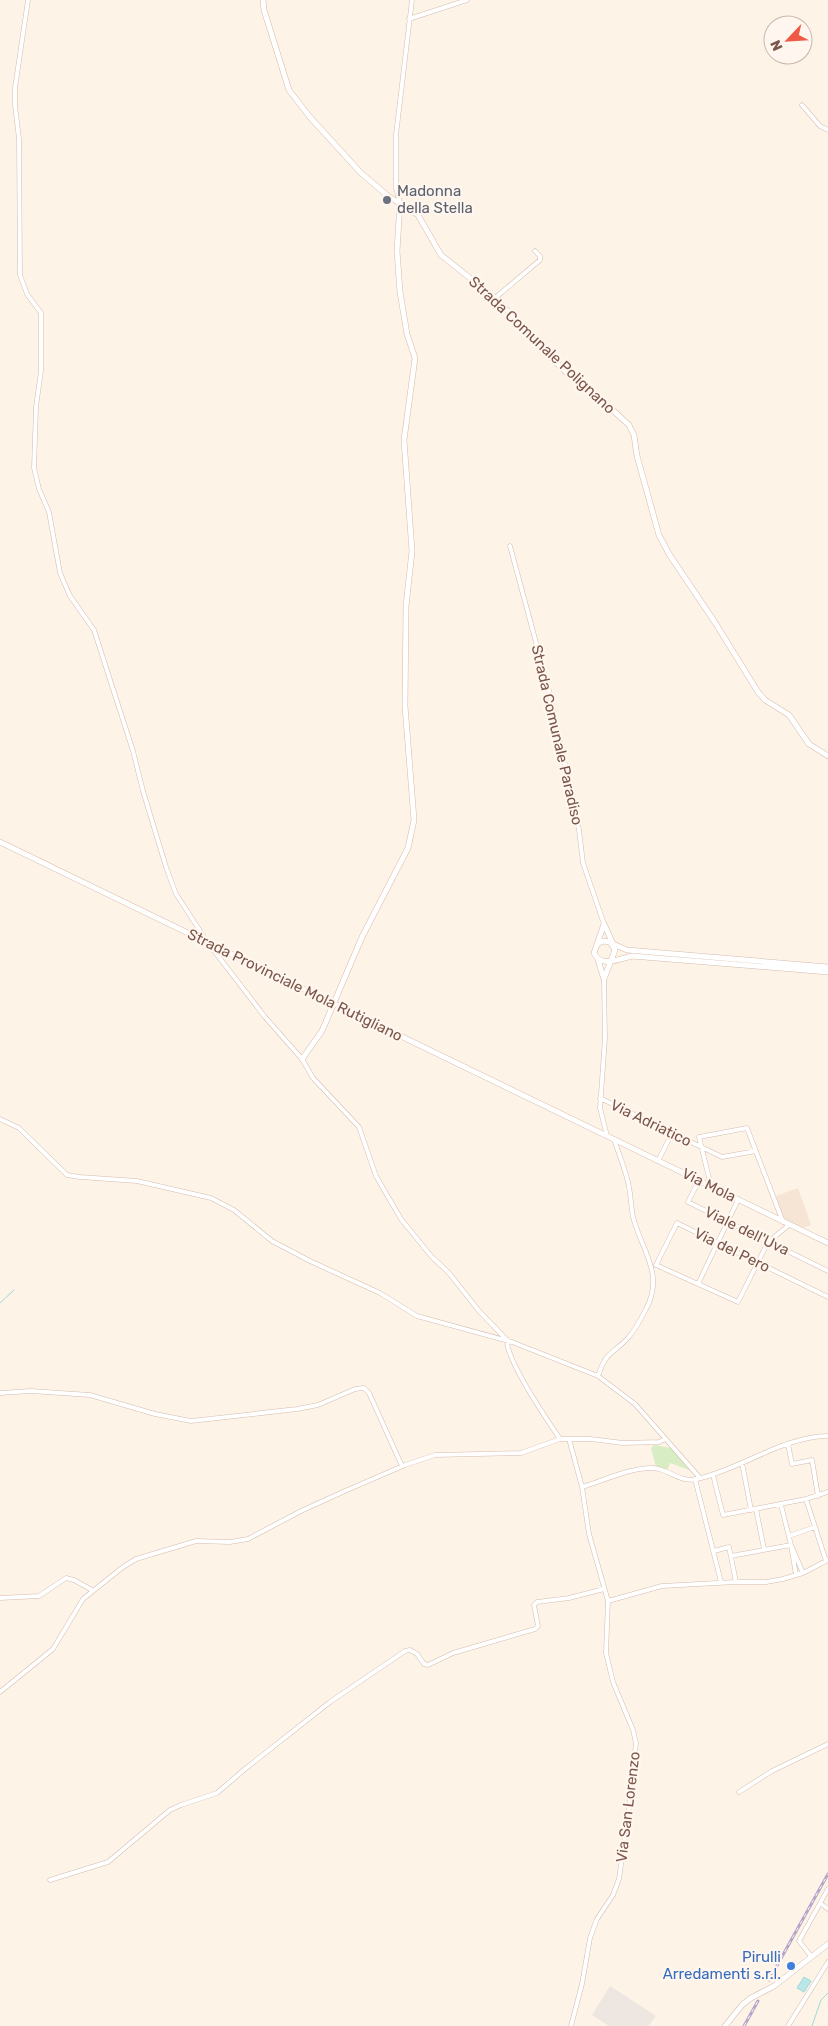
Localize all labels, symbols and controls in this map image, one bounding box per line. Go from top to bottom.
north arrow [763,15,813,65]
text: N [767,37,787,53]
place label: Madonna della Stella [397,182,473,217]
marker: Madonna della Stella [381,194,393,206]
street label: Strada Comunale Polignano [465,272,619,418]
street label: Strada Comunale Paradiso [527,643,587,827]
street label: Strada Provinciale Mola Rutigliano [185,925,405,1045]
street label: Via Adriatico [608,1096,694,1150]
street label: Via Mola [679,1164,739,1206]
street label: Viale dell'Uva [702,1203,792,1259]
street label: Via del Pero [691,1224,773,1276]
street label: Via San Lorenzo [612,1750,644,1864]
place label: Pirulli Arredamenti s.r.l. [663,1948,781,1983]
marker: Pirulli Arredamenti s.r.l. [785,1960,797,1972]

